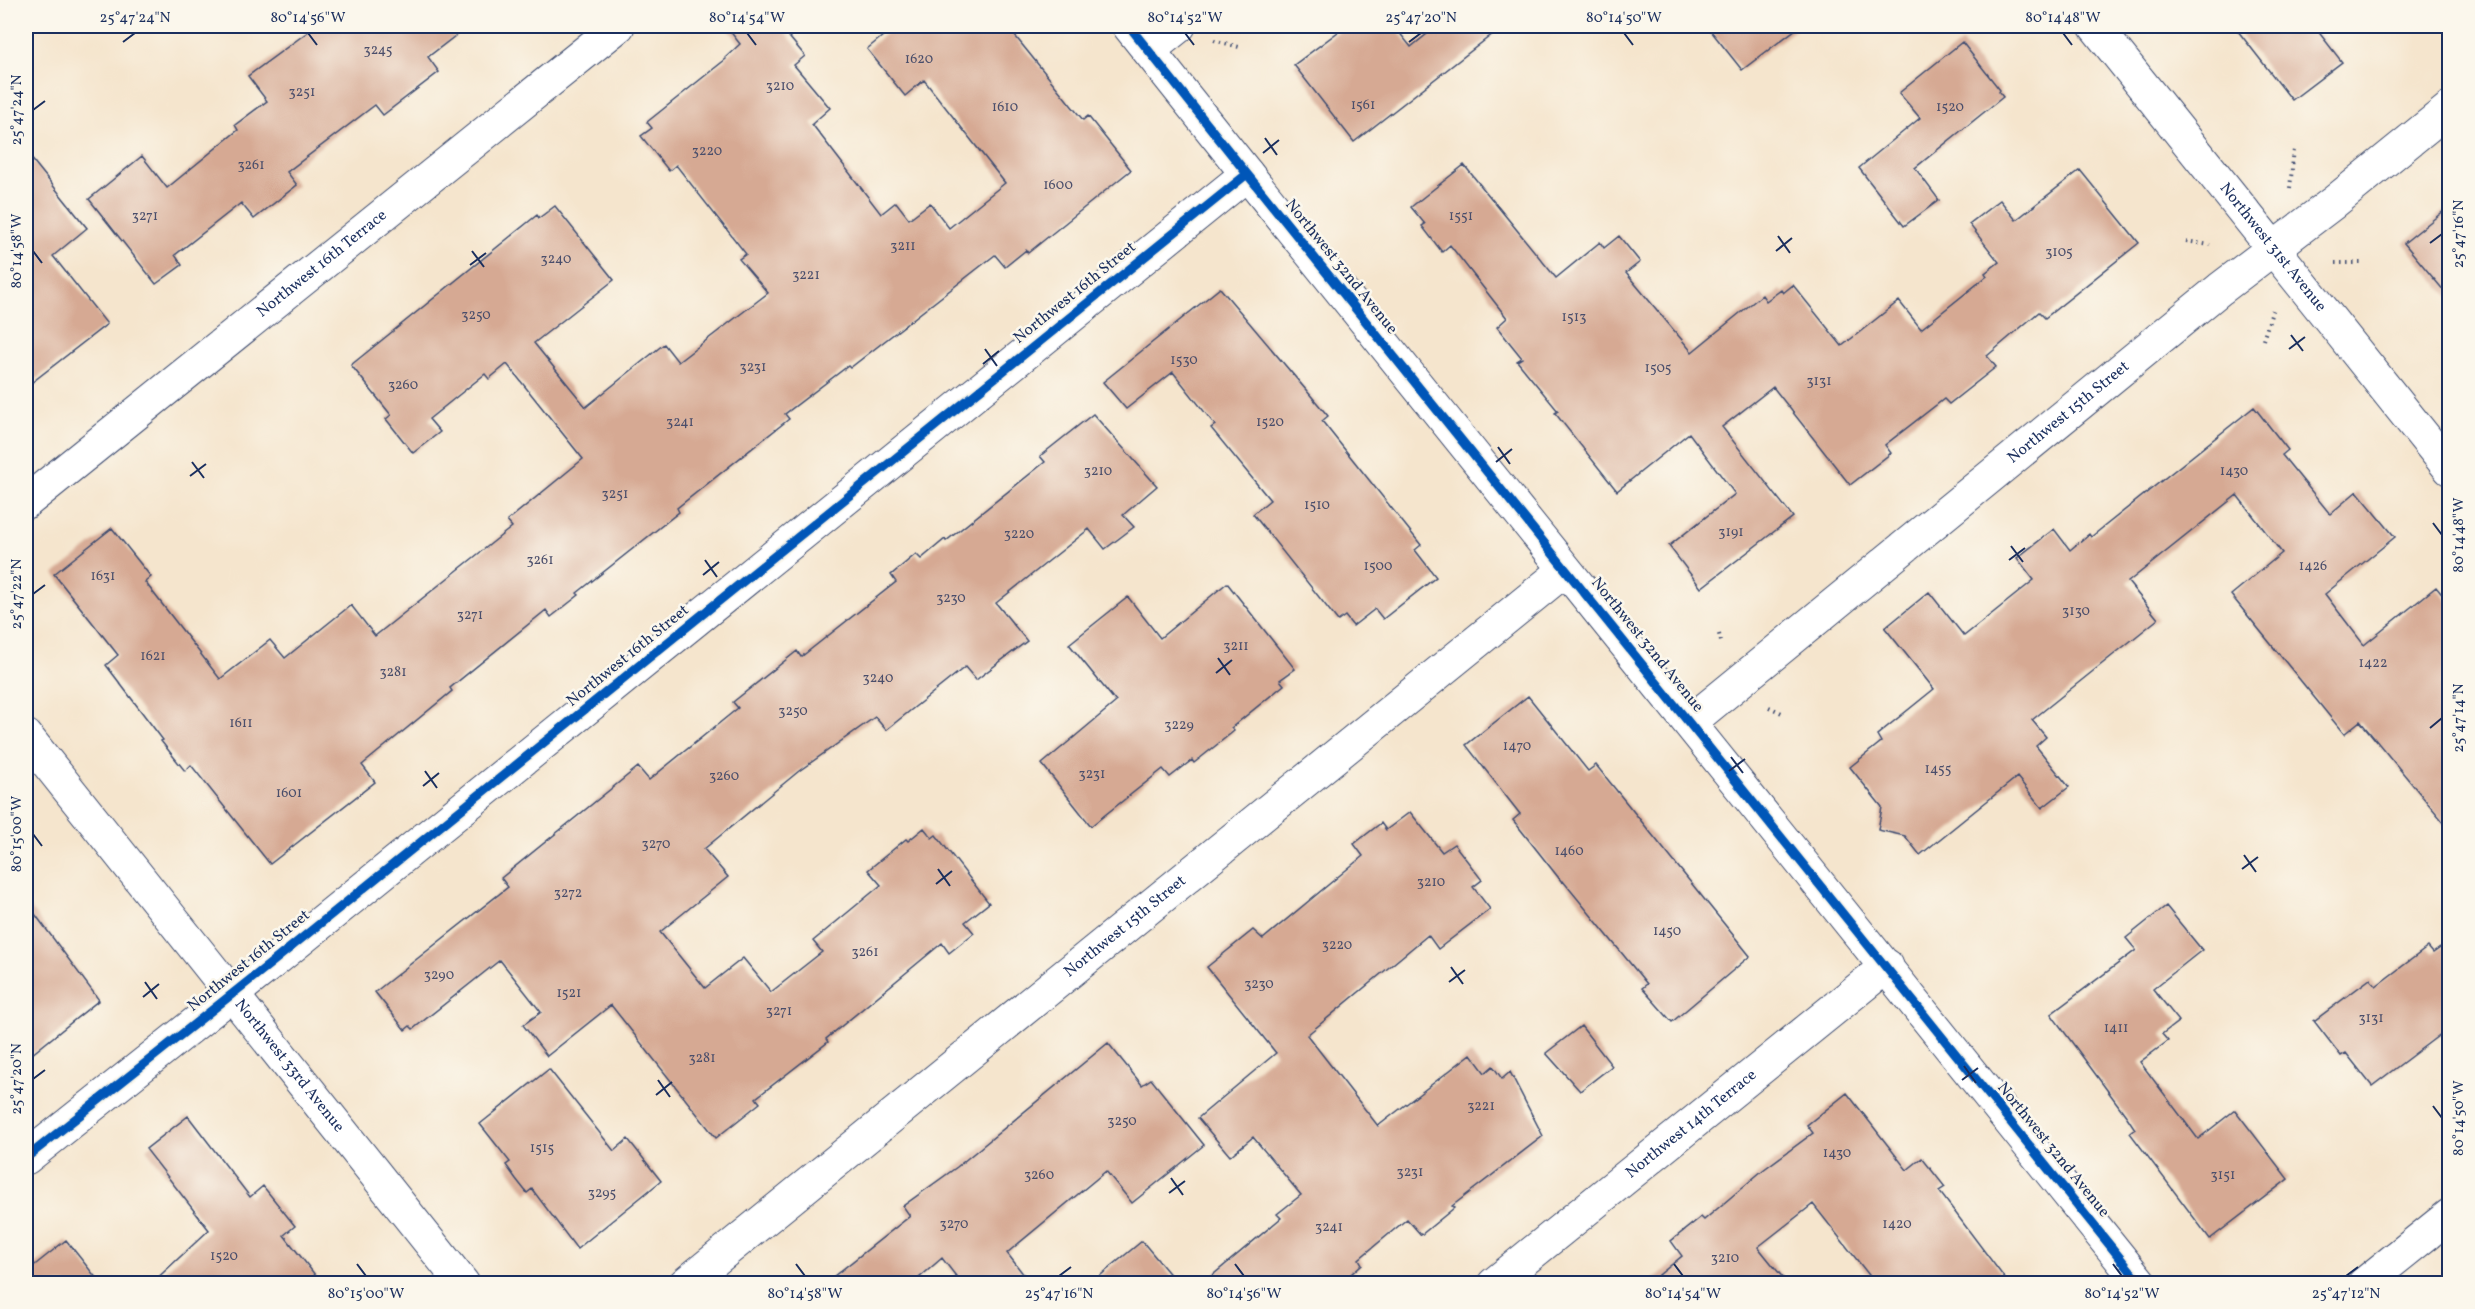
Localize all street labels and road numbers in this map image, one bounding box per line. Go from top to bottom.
street label: Northwest 31st Avenue [2214,178,2331,317]
street label: Northwest 32nd Avenue [1280,195,1402,339]
street label: Northwest 16th Terrace [252,205,392,323]
street label: Northwest 16th Street [1009,236,1141,349]
street label: Northwest 15th Street [2003,356,2135,469]
street label: Northwest 32nd Avenue [1586,573,1708,717]
street label: Northwest 16th Street [562,599,694,712]
street label: Northwest 15th Street [1060,870,1191,983]
street label: Northwest 16th Street [183,904,315,1017]
street label: Northwest 33rd Avenue [229,995,349,1137]
street label: Northwest 14th Terrace [1621,1064,1762,1184]
street label: Northwest 32nd Avenue [1992,1078,2114,1222]

